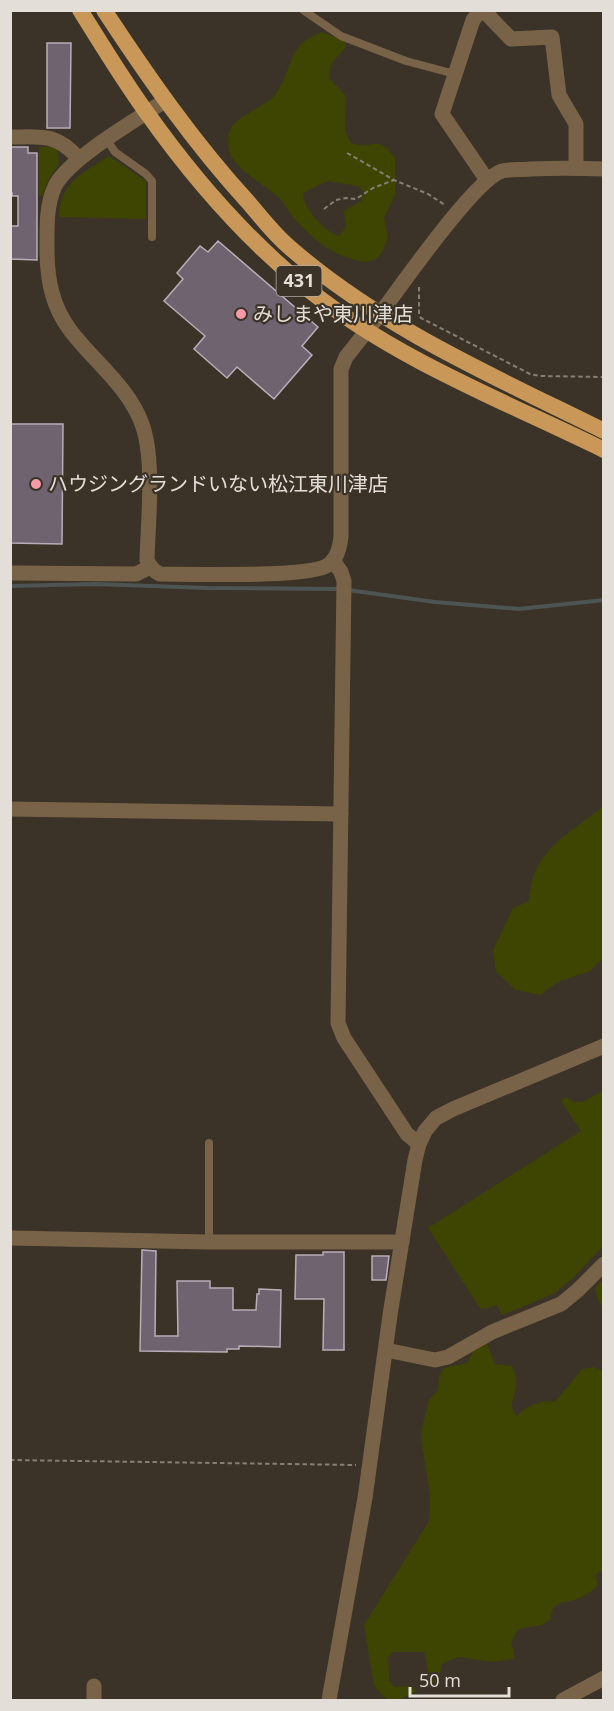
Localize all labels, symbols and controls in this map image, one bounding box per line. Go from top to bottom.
road number: 431 [276,266,322,296]
place label: みしまや東川津店 [253,300,413,327]
marker: みしまや東川津店 [234,307,248,321]
place label: ハウジングランドいない松江東川津店 [48,470,388,497]
marker: ハウジングランドいない松江東川津店 [29,477,43,491]
scale bar [410,1660,509,1698]
text: 50 m [419,1668,461,1692]

